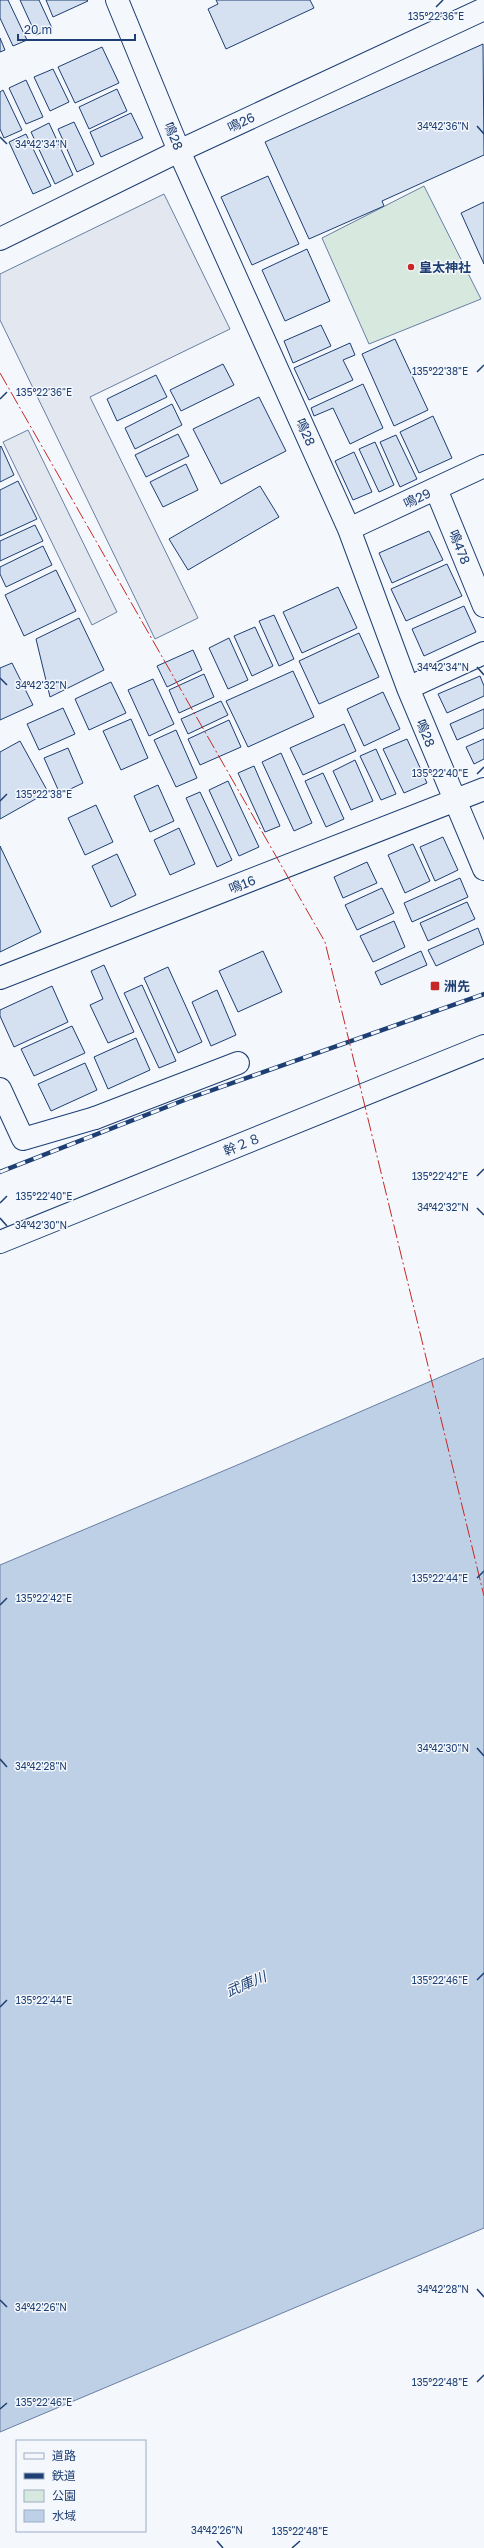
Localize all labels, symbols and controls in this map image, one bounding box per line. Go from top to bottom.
text: 135°22'36"E [408,10,464,22]
scale bar [18,16,135,42]
text: 20 m [24,22,52,37]
street label: 鳴26 [225,109,257,135]
street label: 鳴28 [161,120,187,152]
text: 34°42'36"N [417,120,469,132]
text: 34°42'34"N [15,138,67,150]
place label: 皇太神社 [419,259,471,275]
marker: 皇太神社 [406,262,416,272]
text: 135°22'38"E [412,365,468,377]
text: 135°22'36"E [16,386,72,398]
street label: 鳴28 [293,416,319,448]
street label: 鳴29 [401,485,433,511]
street label: 鳴478 [446,527,474,567]
text: 34°42'34"N [417,661,469,673]
text: 34°42'32"N [15,679,67,691]
street label: 鳴28 [413,717,439,749]
text: 135°22'40"E [412,767,468,779]
text: 135°22'38"E [16,788,72,800]
street label: 鳴16 [226,872,258,896]
place label: 洲先 [444,978,470,994]
marker: 洲先 [429,980,441,992]
street label: 幹２８ [221,1129,263,1159]
text: 135°22'42"E [412,1170,468,1182]
text: 135°22'40"E [16,1190,72,1202]
text: 34°42'32"N [417,1201,469,1213]
text: 34°42'30"N [15,1219,67,1231]
text: 135°22'44"E [412,1572,468,1584]
text: 135°22'42"E [16,1592,72,1604]
text: 34°42'30"N [417,1742,469,1754]
text: 34°42'28"N [15,1760,67,1772]
water label: 武庫川 [223,1967,270,2000]
text: 135°22'46"E [412,1974,468,1986]
text: 135°22'44"E [16,1994,72,2006]
text: 34°42'28"N [417,2283,469,2295]
text: 34°42'26"N [15,2301,67,2313]
text: 135°22'48"E [412,2376,468,2388]
text: 135°22'46"E [16,2396,72,2408]
legend [16,2440,146,2532]
text: 道路 [52,2448,76,2463]
text: 鉄道 [52,2468,76,2483]
text: 公園 [52,2488,76,2503]
text: 水域 [52,2508,76,2523]
text: 34°42'26"N [191,2524,243,2536]
text: 135°22'48"E [272,2525,328,2537]

